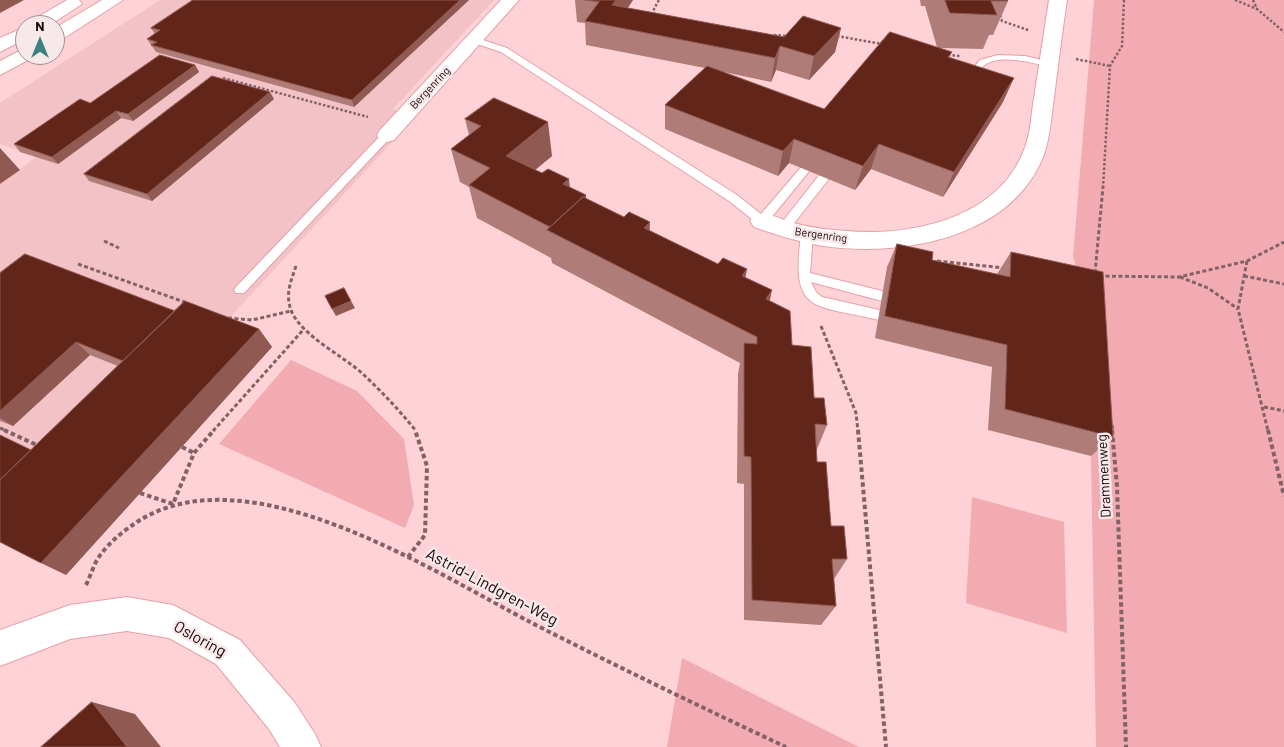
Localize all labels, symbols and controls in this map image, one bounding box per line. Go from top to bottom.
north arrow [15,15,65,65]
text: N [35,17,45,34]
street label: Bergenring [407,64,453,112]
street label: Bergenring [794,225,848,245]
street label: Drammenweg [1093,434,1115,518]
street label: Astrid-Lindgren-Weg [423,544,561,630]
street label: Osloring [170,617,230,661]

